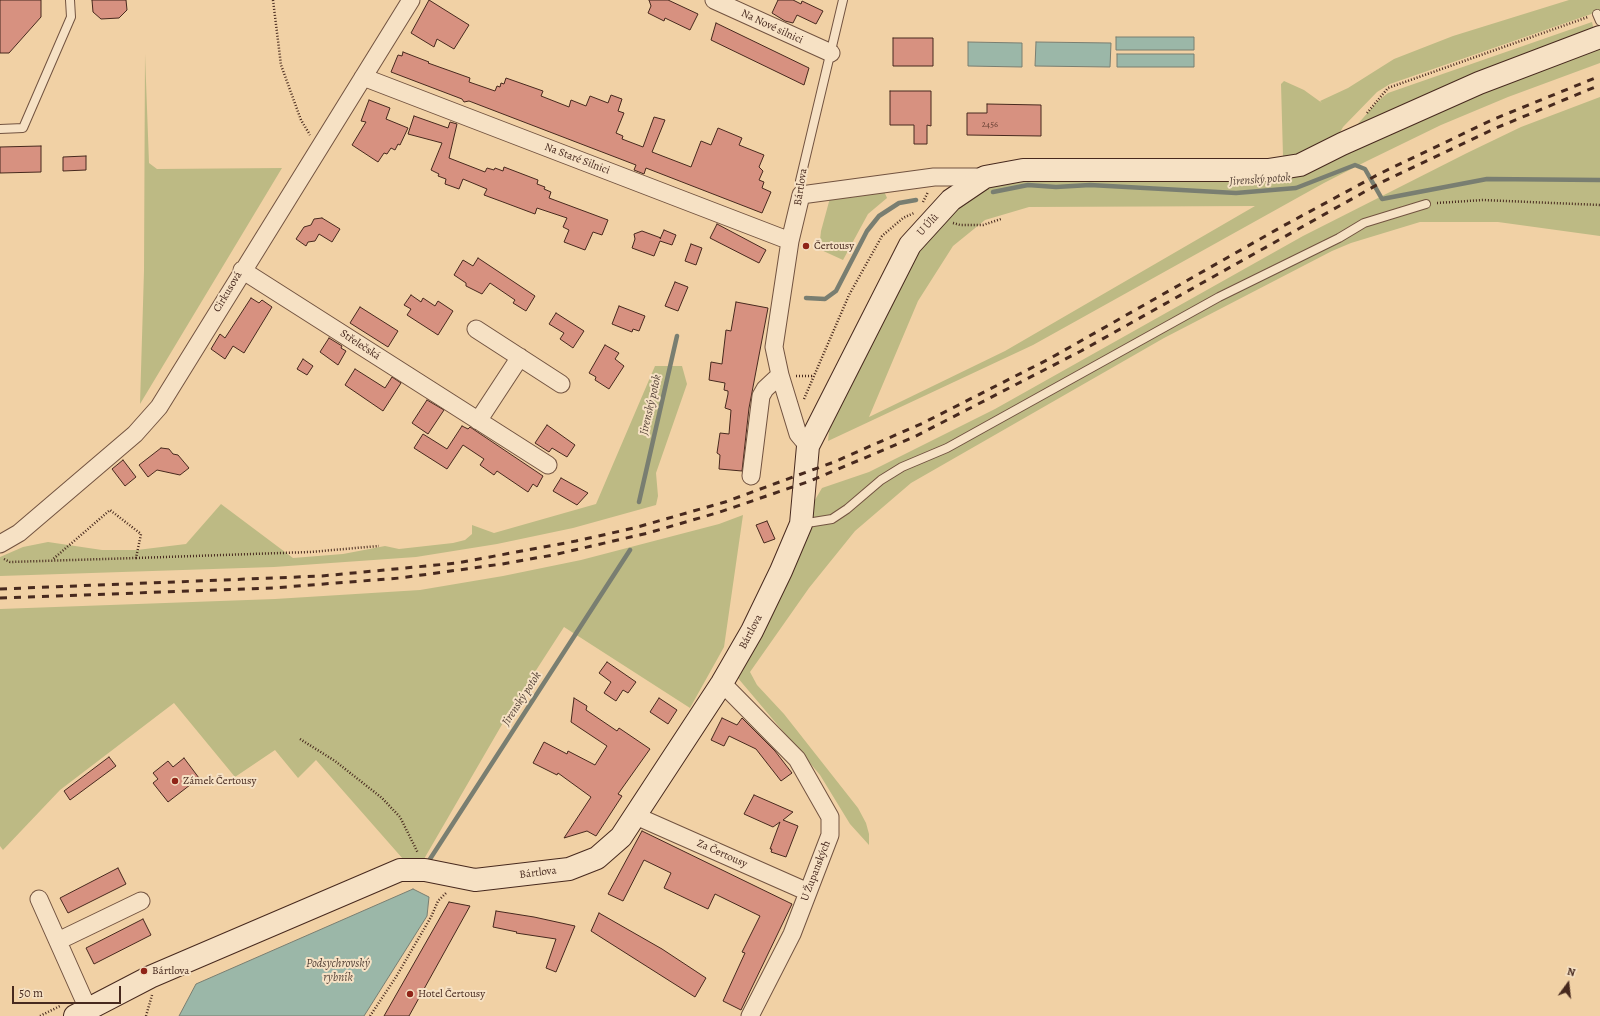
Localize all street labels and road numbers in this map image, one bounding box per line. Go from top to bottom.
street label: Na Nové silnici [739,7,805,47]
street label: Na Staré Silnici [542,140,612,178]
street label: Bártlova [792,168,810,206]
street label: U Úlů [914,211,942,239]
street label: Cirkusová [211,269,245,315]
street label: Střelečská [337,327,383,363]
street label: Bártlova [736,612,766,652]
street label: Za Čertousy [695,837,749,871]
street label: U Županských [798,839,834,903]
street label: Bártlova [519,864,557,882]

